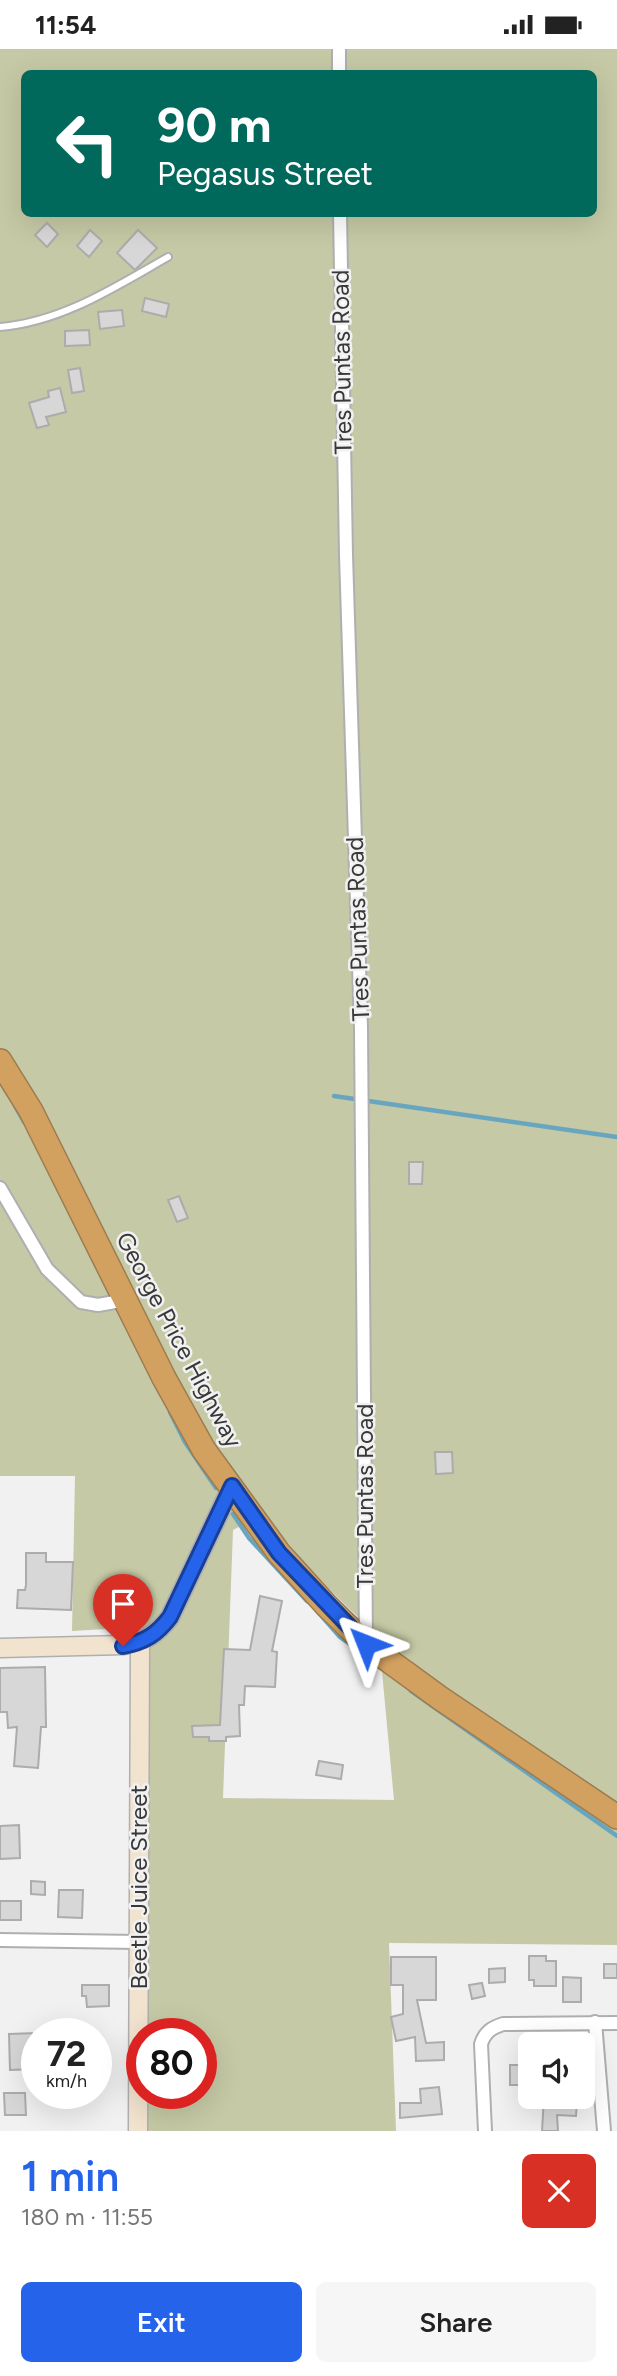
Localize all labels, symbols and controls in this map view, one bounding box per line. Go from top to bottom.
text: 11:54 [35,9,96,41]
text: 90 m [157,95,272,154]
icon: left [42,98,133,189]
text: Pegasus Street [157,155,373,193]
street label: Tres Puntas Road [325,269,358,455]
street label: Tres Puntas Road [340,836,375,1022]
street label: George Price Highway [110,1227,249,1453]
street label: Tres Puntas Road [350,1404,379,1588]
pin [93,1574,153,1646]
icon: arrive [104,1585,142,1623]
position arrow [329,1607,403,1681]
street label: Beetle Juice Street [124,1785,153,1989]
speed limit sign: 80 [126,2018,217,2109]
map controls [518,2032,595,2109]
button: sound [518,2032,595,2109]
text: 72 [47,2033,86,2075]
text: km/h [46,2070,87,2092]
text: 1 min [21,2151,119,2202]
button: close [522,2154,596,2228]
text: 180 m · 11:55 [21,2203,153,2231]
button: Exit [21,2282,302,2362]
button: Share [316,2282,596,2362]

